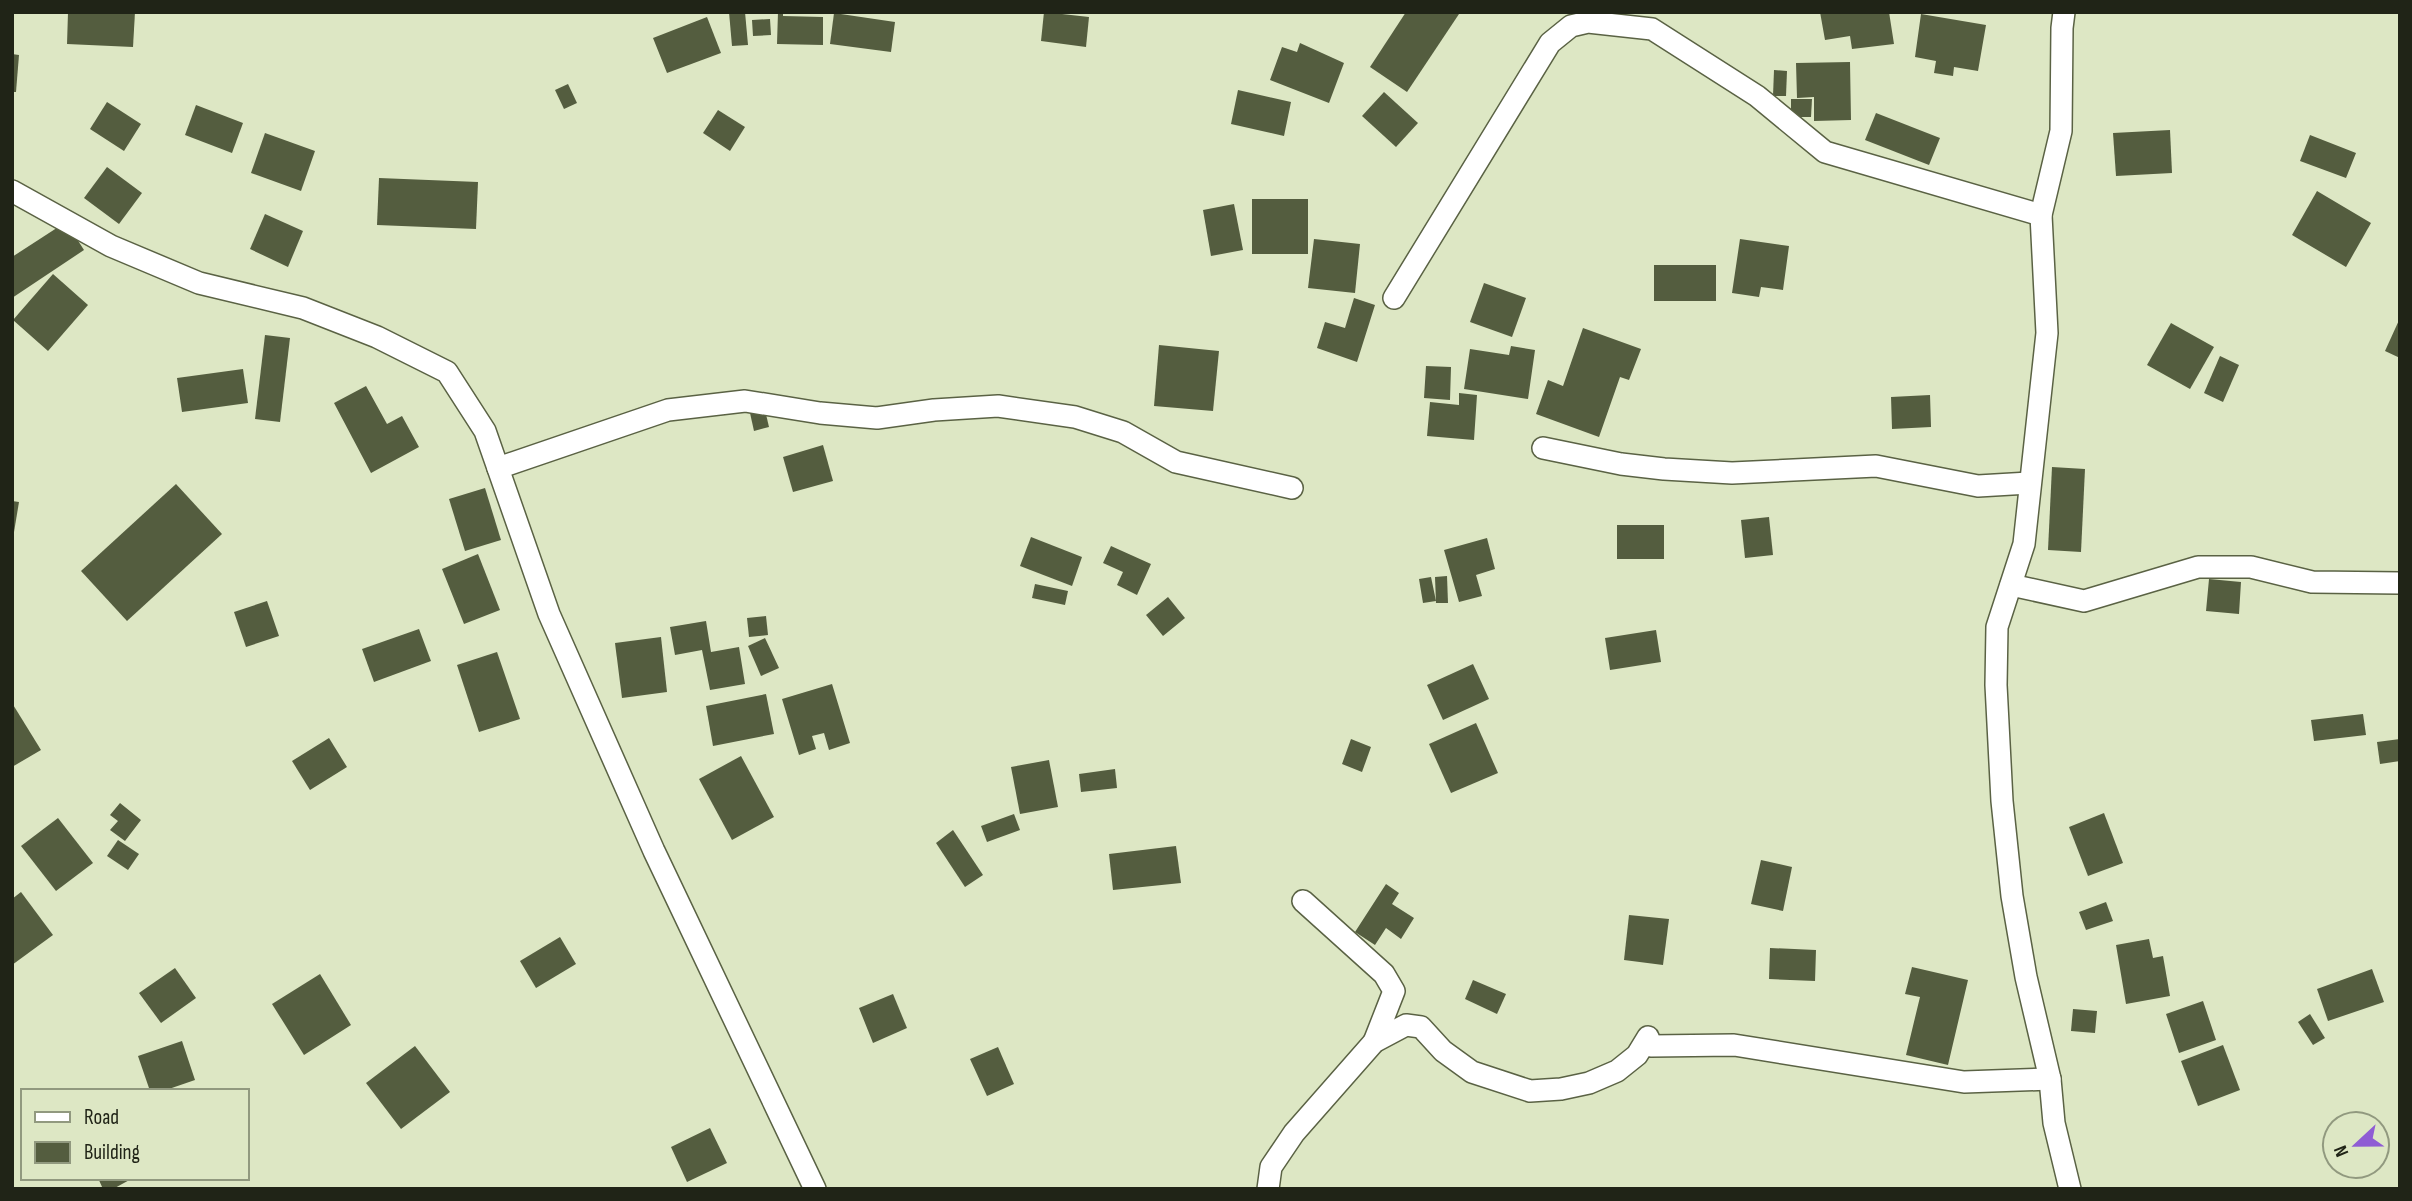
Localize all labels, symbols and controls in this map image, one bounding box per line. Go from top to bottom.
legend [21,1089,248,1180]
text: Road [84,1105,119,1130]
north arrow [2321,1110,2391,1180]
text: Building [84,1140,140,1165]
text: N [2329,1142,2354,1160]

